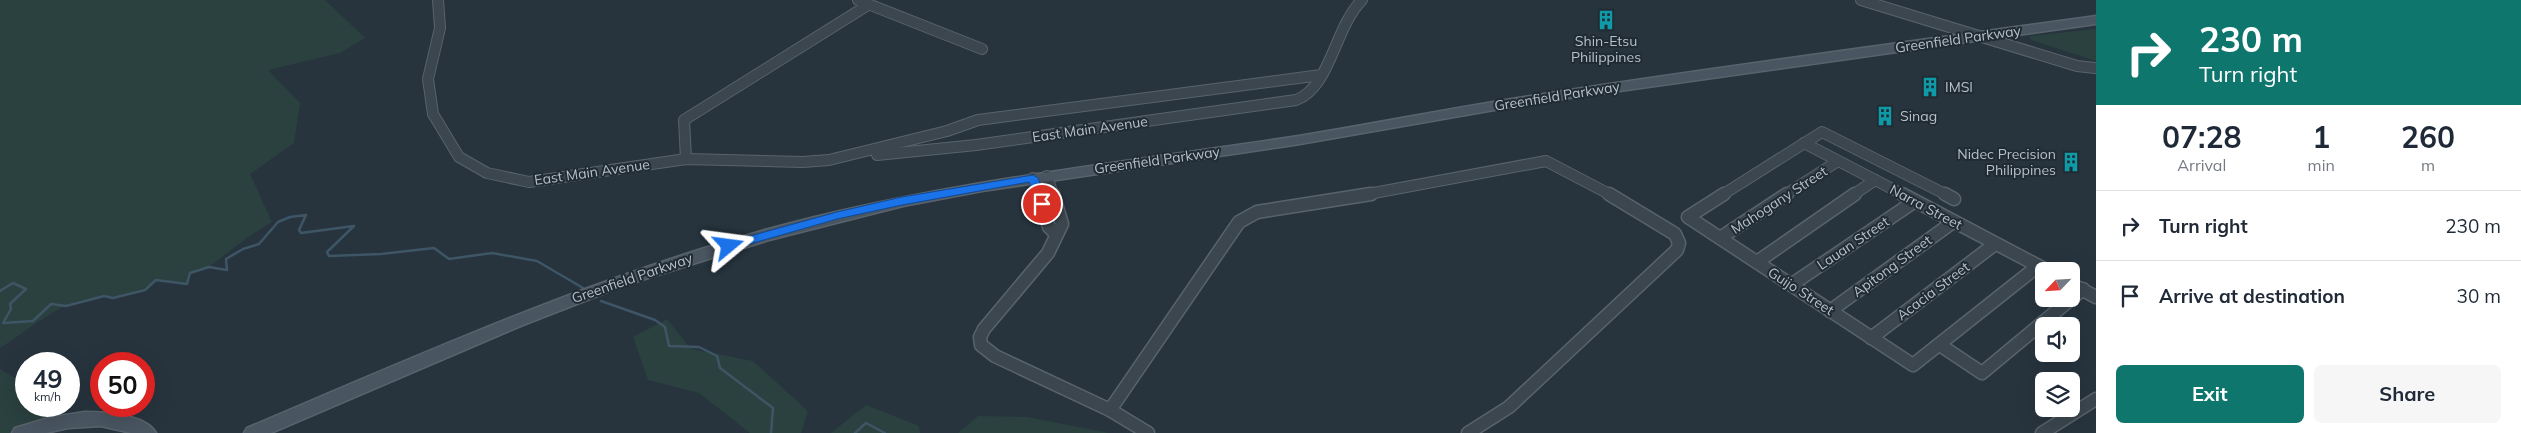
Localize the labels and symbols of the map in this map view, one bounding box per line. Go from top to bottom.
building icon: Shin-Etsu Philippines [1595,9,1617,31]
street label: Greenfield Parkway [1894,21,2023,57]
place label: Shin-Etsu Philippines [1571,32,1641,66]
building icon: IMSI [1919,76,1941,98]
street label: Greenfield Parkway [1493,77,1622,115]
place label: IMSI [1945,78,1973,96]
building icon: Sinag [1874,105,1896,127]
place label: Sinag [1900,107,1937,125]
street label: East Main Avenue [1031,112,1149,146]
street label: Greenfield Parkway [1093,142,1222,178]
place label: Nidec Precision Philippines [1957,145,2056,179]
building icon: Nidec Precision Philippines [2060,151,2082,173]
street label: East Main Avenue [533,155,651,189]
street label: Mahogany Street [1727,162,1831,238]
street label: Narra Street [1887,180,1966,234]
pin [1021,183,1063,225]
street label: Lauan Street [1814,212,1893,274]
position arrow [702,219,754,271]
street label: Apitong Street [1849,231,1935,301]
street label: Greenfield Parkway [569,249,695,307]
street label: Acacia Street [1893,258,1973,324]
north arrow [2035,262,2080,308]
street label: Guijo Street [1765,263,1838,319]
speed limit sign: 50 [90,352,155,417]

